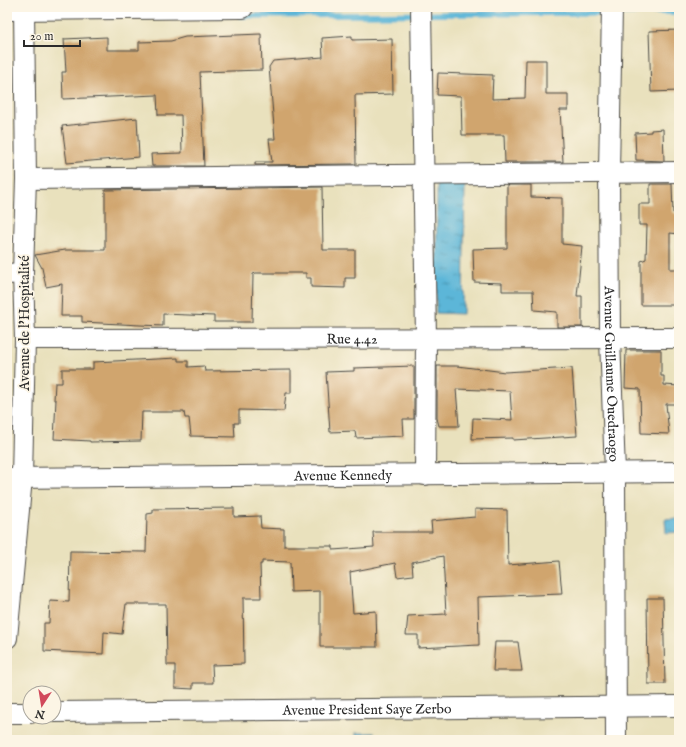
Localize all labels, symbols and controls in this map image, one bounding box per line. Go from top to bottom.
scale bar [24,22,80,48]
text: 20 m [30,29,53,44]
street label: Avenue de l'Hospitalité [16,255,34,392]
street label: Avenue Guillaume Ouedraogo [600,285,623,463]
street label: Rue 4.42 [326,330,378,349]
street label: Avenue Kennedy [293,467,392,485]
north arrow [22,685,62,725]
street label: Avenue President Saye Zerbo [281,700,452,720]
text: N [34,706,47,722]

